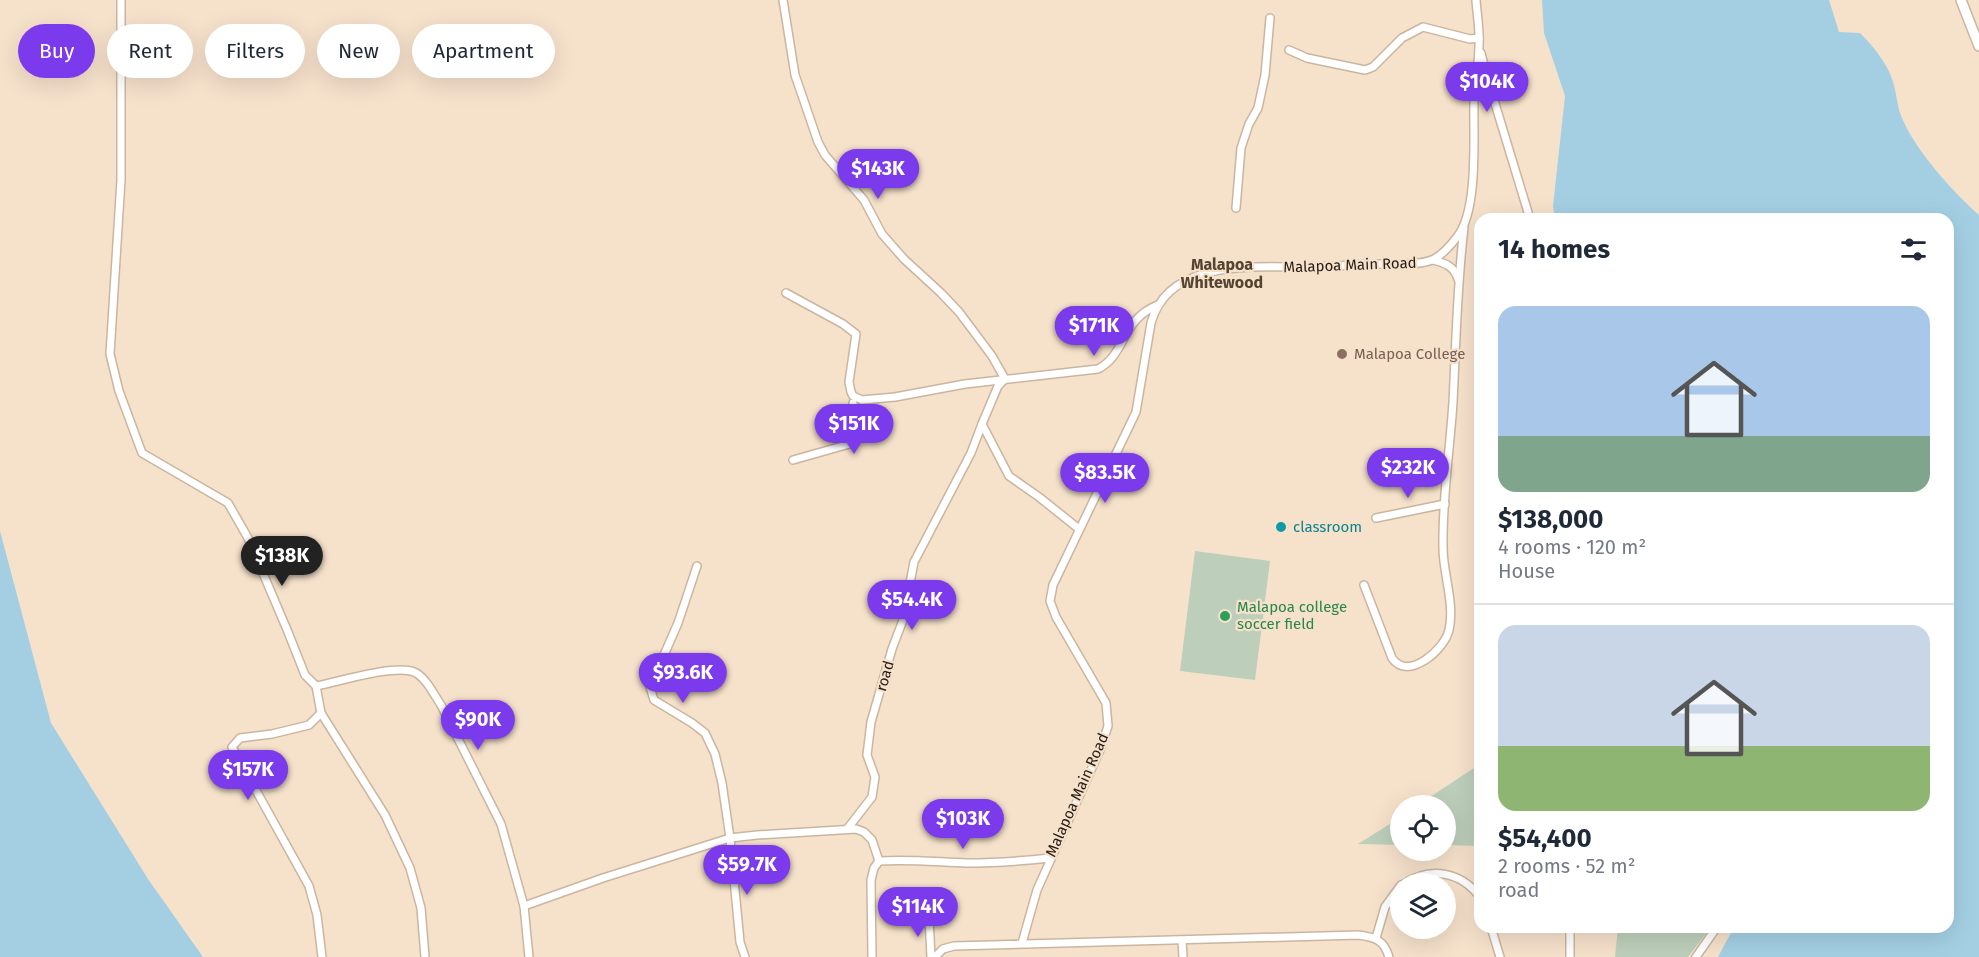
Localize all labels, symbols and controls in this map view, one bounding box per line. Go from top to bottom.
chip: Buy [18,24,95,78]
chip: Rent [107,24,193,78]
chip: Filters [205,24,305,78]
chip: New [317,24,400,78]
chip: Apartment [412,24,555,78]
pin: $104K [1445,62,1529,113]
text: $104K [1459,69,1515,93]
pin: $143K [836,149,920,200]
text: $143K [851,156,905,180]
icon: filters [1897,233,1930,266]
text: 14 homes [1498,234,1610,265]
street label: Malapoa Main Road [1283,254,1417,276]
district label: Malapoa Whitewood [1181,255,1263,292]
pin: $171K [1052,306,1136,357]
text: $171K [1069,313,1119,337]
place label: Malapoa College [1354,345,1465,363]
icon: home [1660,345,1768,453]
marker: Malapoa College [1335,347,1349,361]
pin: $151K [812,404,896,455]
text: $151K [828,411,880,435]
pin: $232K [1366,448,1450,499]
pin: $83.5K [1056,453,1154,504]
text: $232K [1381,455,1435,479]
text: $83.5K [1074,460,1136,484]
text: $138,000 [1498,504,1604,535]
place label: classroom [1293,518,1362,536]
marker: classroom [1274,520,1288,534]
text: 4 rooms · 120 m² [1498,535,1646,559]
pin: $138K [240,536,324,587]
text: $138K [255,543,309,567]
text: House [1498,559,1555,583]
pin: $54.4K [863,580,961,631]
text: $54.4K [881,587,943,611]
place label: Malapoa college soccer field [1237,598,1347,633]
marker: Malapoa college soccer field [1218,609,1232,623]
pin: $93.6K [634,653,732,704]
street label: road [872,659,898,693]
text: $93.6K [653,660,713,684]
icon: home [1660,664,1768,772]
pin: $90K [442,700,514,751]
text: $90K [455,707,501,731]
street label: Malapoa Main Road [1042,730,1112,860]
pin: $157K [206,750,290,801]
text: $157K [222,757,274,781]
map controls [1390,795,1456,939]
button: locate [1390,795,1456,861]
pin: $103K [921,799,1005,850]
text: $103K [936,806,990,830]
text: $54,400 [1498,823,1592,854]
pin: $59.7K [698,845,796,896]
text: $59.7K [717,852,777,876]
text: 2 rooms · 52 m² [1498,854,1636,878]
button: layers [1390,873,1456,939]
text: road [1498,878,1539,902]
pin: $114K [876,887,960,938]
text: $114K [892,894,944,918]

